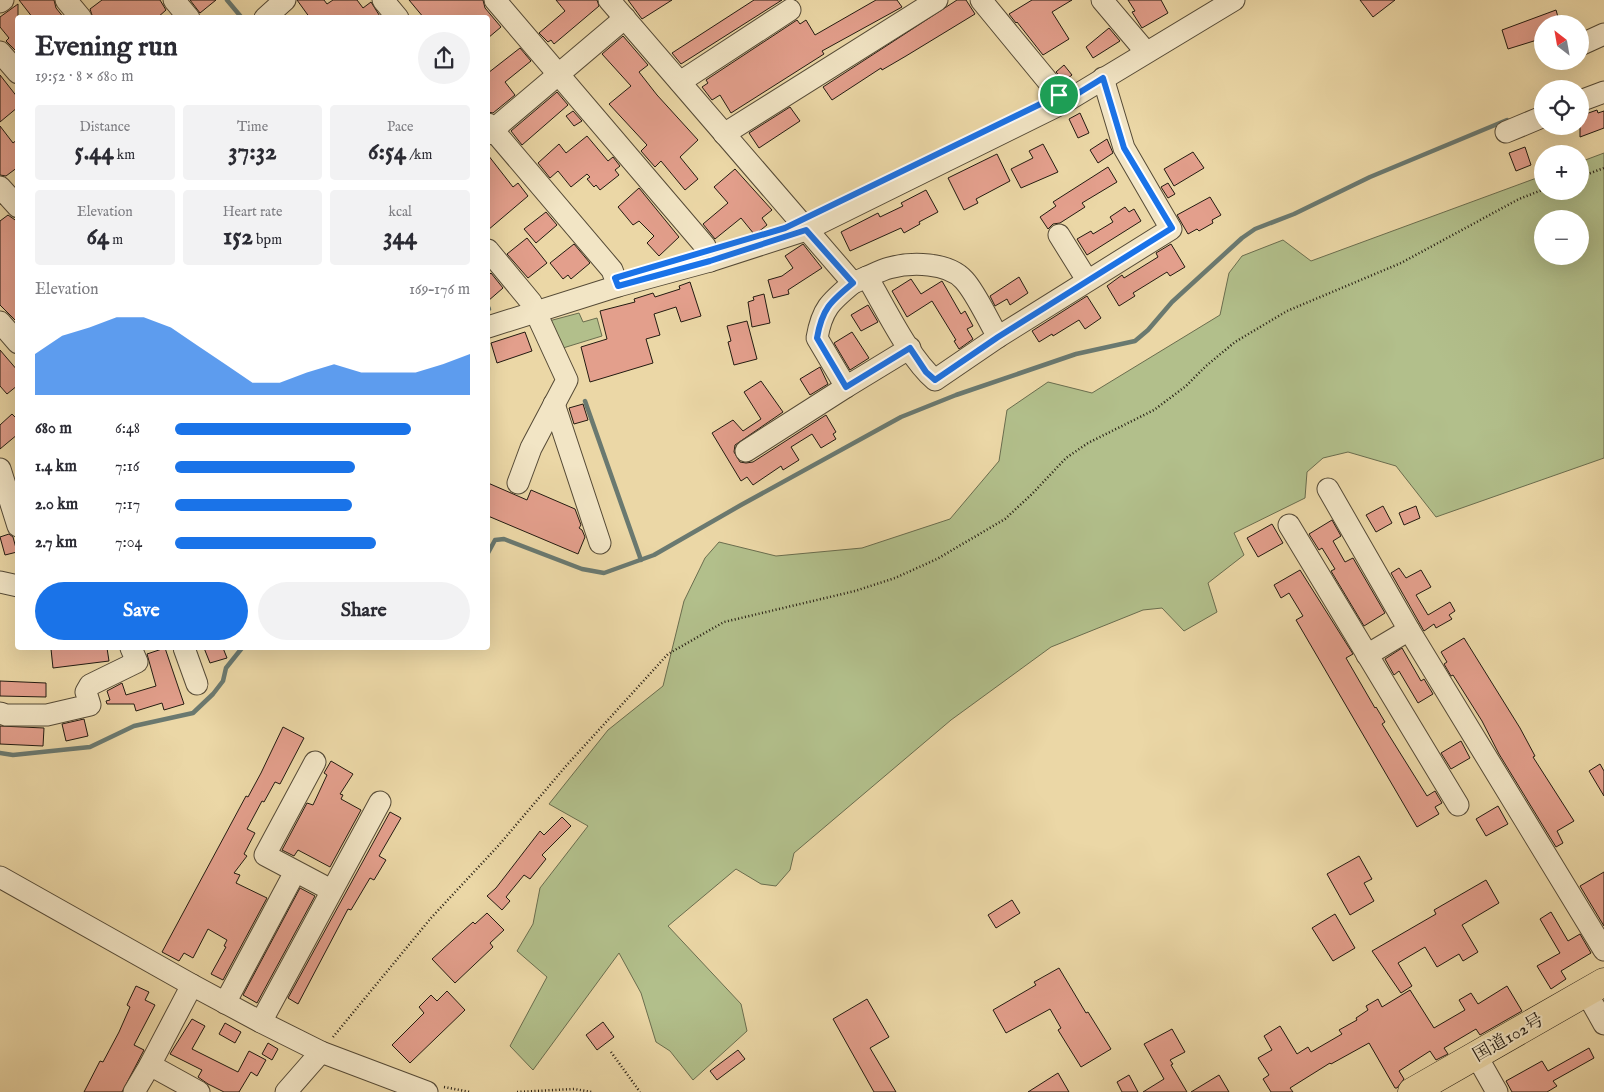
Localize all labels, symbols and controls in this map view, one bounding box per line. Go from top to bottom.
north arrow [1534,15,1589,70]
map controls [1534,15,1589,265]
text: Evening run [35,30,178,65]
button: share [418,32,470,84]
text: 19:52 · 8 × 680 m [35,67,134,87]
pin [1038,74,1080,116]
button: locate [1534,80,1589,135]
icon: arrive [1045,81,1073,109]
text: Distance [80,118,130,136]
text: Time [237,118,268,136]
text: Pace [387,118,413,136]
text: 5.44 [75,136,114,168]
text: 37:32 [228,136,277,168]
text: 6:54 [368,136,406,168]
button: + [1534,145,1589,200]
text: km [114,146,135,164]
text: /km [406,146,432,164]
text: Elevation [77,203,133,221]
text: Heart rate [223,203,282,221]
text: kcal [388,203,412,221]
button: − [1534,210,1589,265]
text: 64 [86,221,109,253]
text: 152 [223,221,253,253]
text: 344 [383,221,417,253]
text: m [109,231,123,249]
text: bpm [253,231,282,249]
text: Elevation [35,280,98,300]
text: 169–176 m [409,280,470,300]
text: 680 m [35,419,72,439]
text: 6:48 [115,419,140,439]
text: 1.4 km [35,457,77,477]
text: 7:16 [115,457,139,477]
text: 2.0 km [35,495,78,515]
text: 7:17 [115,495,140,515]
text: 2.7 km [35,533,77,553]
text: 7:04 [115,533,142,553]
button: Save [35,582,248,640]
button: Share [258,582,470,640]
street label: 国道102号 [1469,1009,1548,1068]

